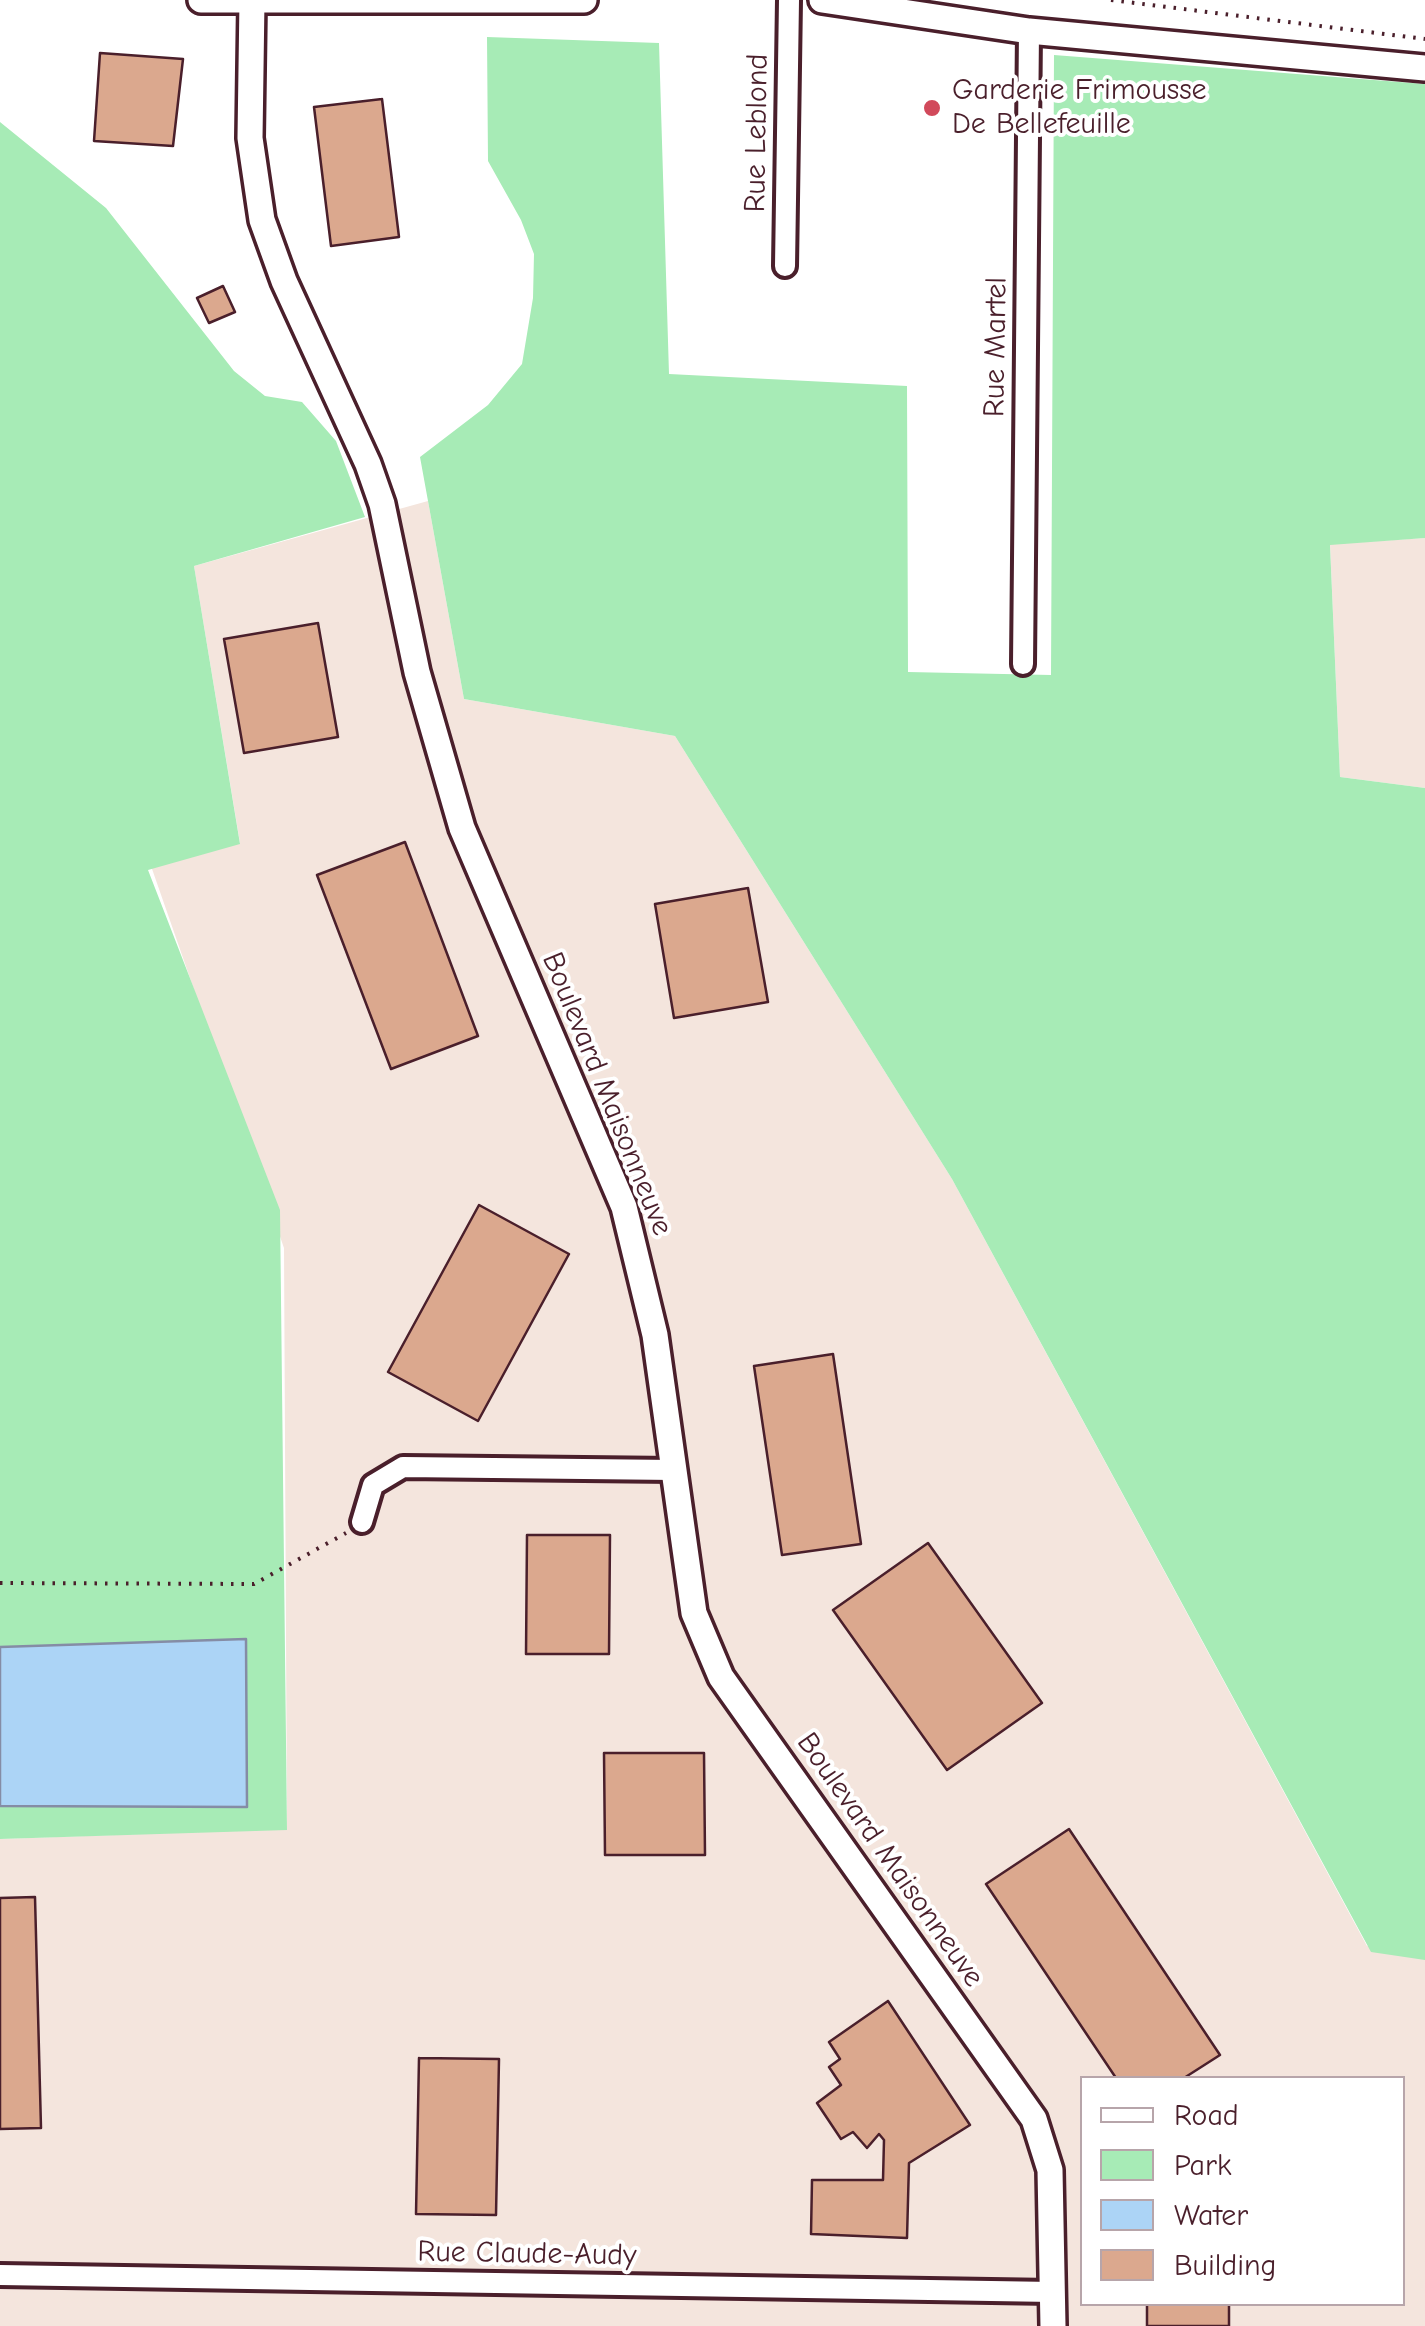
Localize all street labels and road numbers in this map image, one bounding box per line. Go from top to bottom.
street label: Rue Leblond [738,53,776,213]
street label: Rue Martel [977,277,1015,417]
street label: Boulevard Maisonneuve [534,947,680,1241]
street label: Boulevard Maisonneuve [789,1726,991,1994]
street label: Rue Claude-Audy [417,2234,637,2274]

